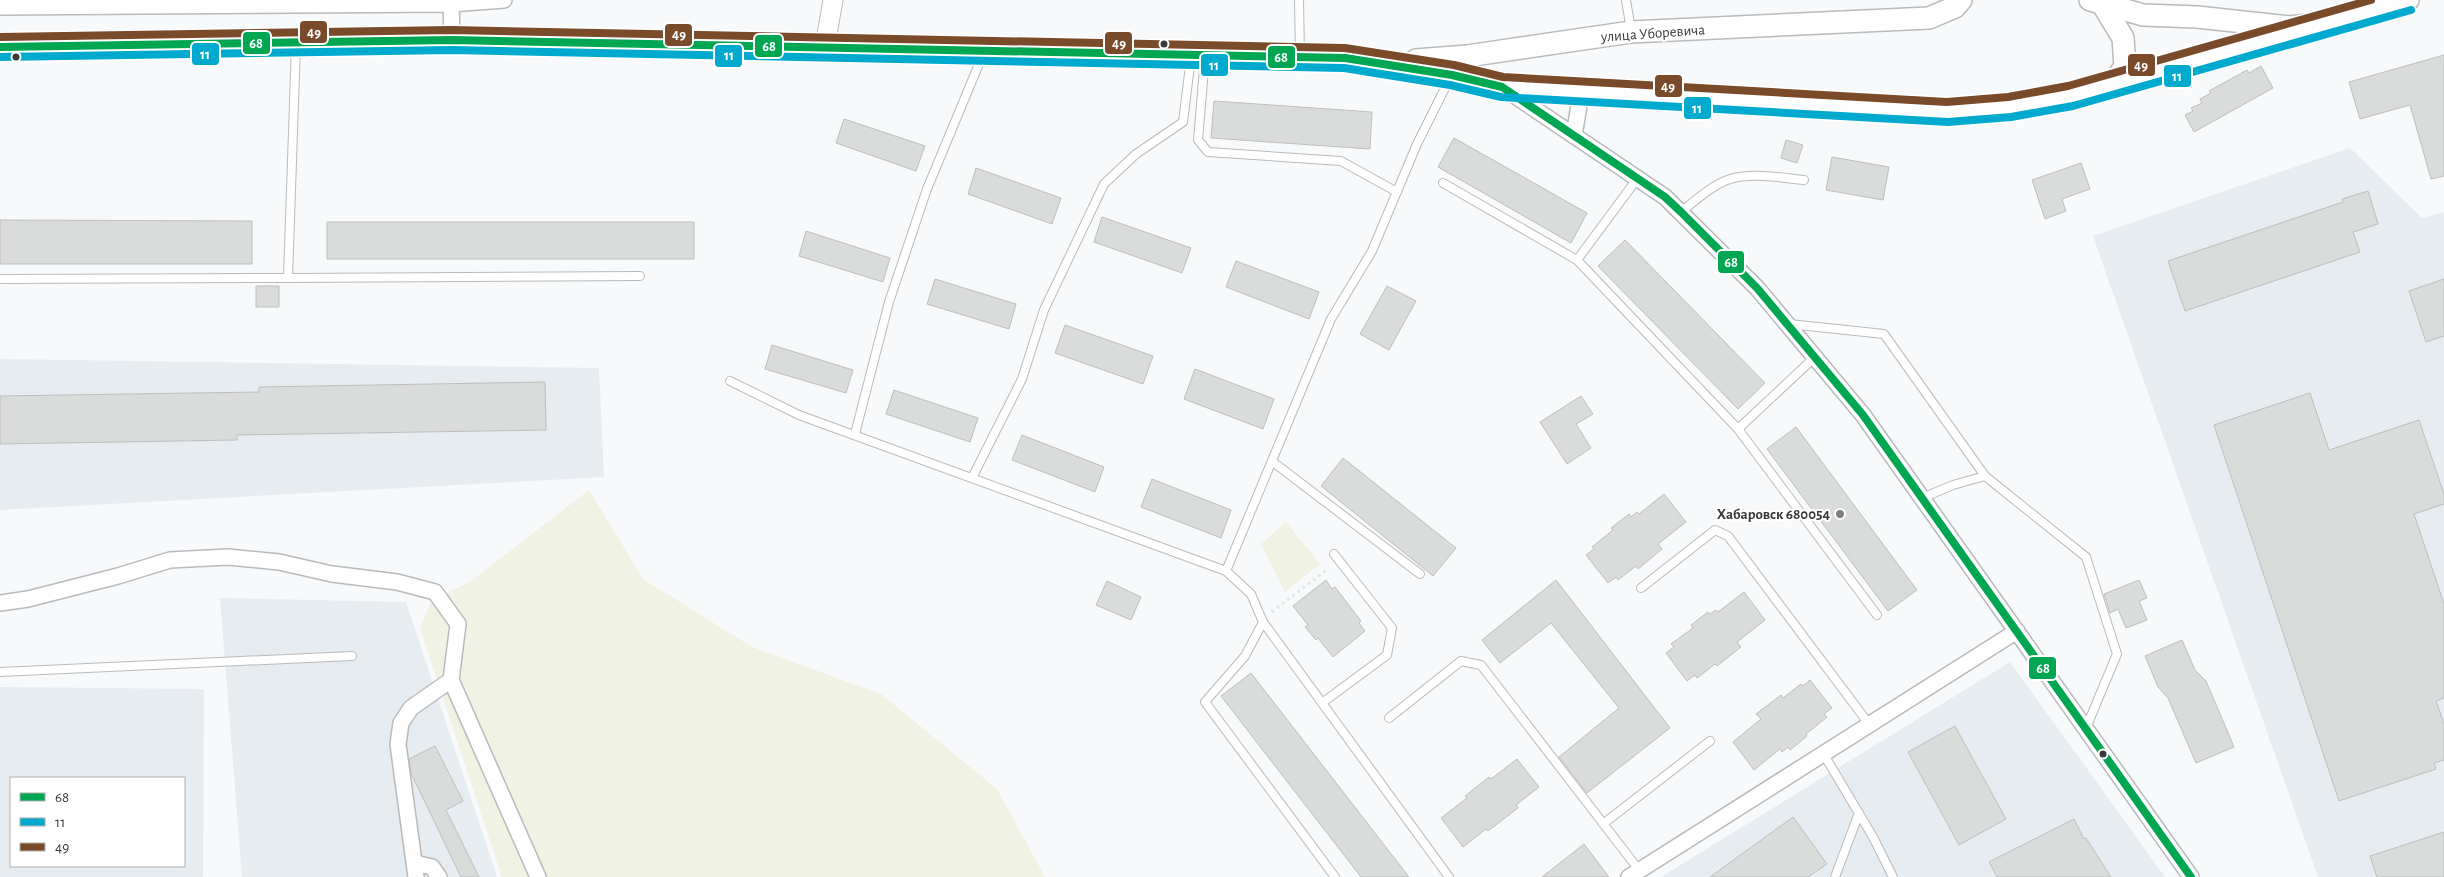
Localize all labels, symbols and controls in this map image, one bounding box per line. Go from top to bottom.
line badge: 49 [299,20,328,44]
street label: улица Уборевича [1600,22,1706,45]
line badge: 49 [664,23,693,47]
text: 49 [307,26,321,40]
text: 49 [672,28,686,42]
line badge: 68 [242,31,271,55]
line badge: 49 [1104,31,1133,55]
line badge: 68 [754,34,783,58]
text: 68 [249,37,263,51]
text: 49 [1112,37,1126,51]
unlabelled marker [1159,39,1169,49]
text: 68 [762,40,776,54]
line badge: 11 [191,42,220,66]
line badge: 11 [714,44,743,68]
line badge: 68 [1267,45,1296,69]
text: 11 [200,48,210,62]
text: 11 [724,49,734,63]
text: 68 [1274,51,1288,65]
unlabelled marker [11,52,21,62]
line badge: 11 [1200,53,1229,77]
line badge: 49 [2127,53,2156,77]
text: 11 [1209,59,1219,73]
text: 49 [2134,59,2148,73]
line badge: 11 [2163,64,2192,88]
text: 11 [2172,70,2182,84]
line badge: 49 [1654,74,1683,98]
text: 49 [1661,80,1675,94]
line badge: 11 [1683,96,1712,120]
text: 11 [1692,102,1702,116]
line badge: 68 [1717,250,1745,274]
text: 68 [1724,256,1738,270]
place label: Хабаровск 680054 [1717,507,1830,522]
marker: Хабаровск 680054 [1834,508,1846,520]
line badge: 68 [2028,656,2057,680]
text: 68 [2036,662,2050,676]
unlabelled marker [2098,749,2108,759]
legend [10,777,185,867]
text: 68 [55,790,69,805]
text: 11 [55,815,65,830]
text: 49 [55,840,69,855]

